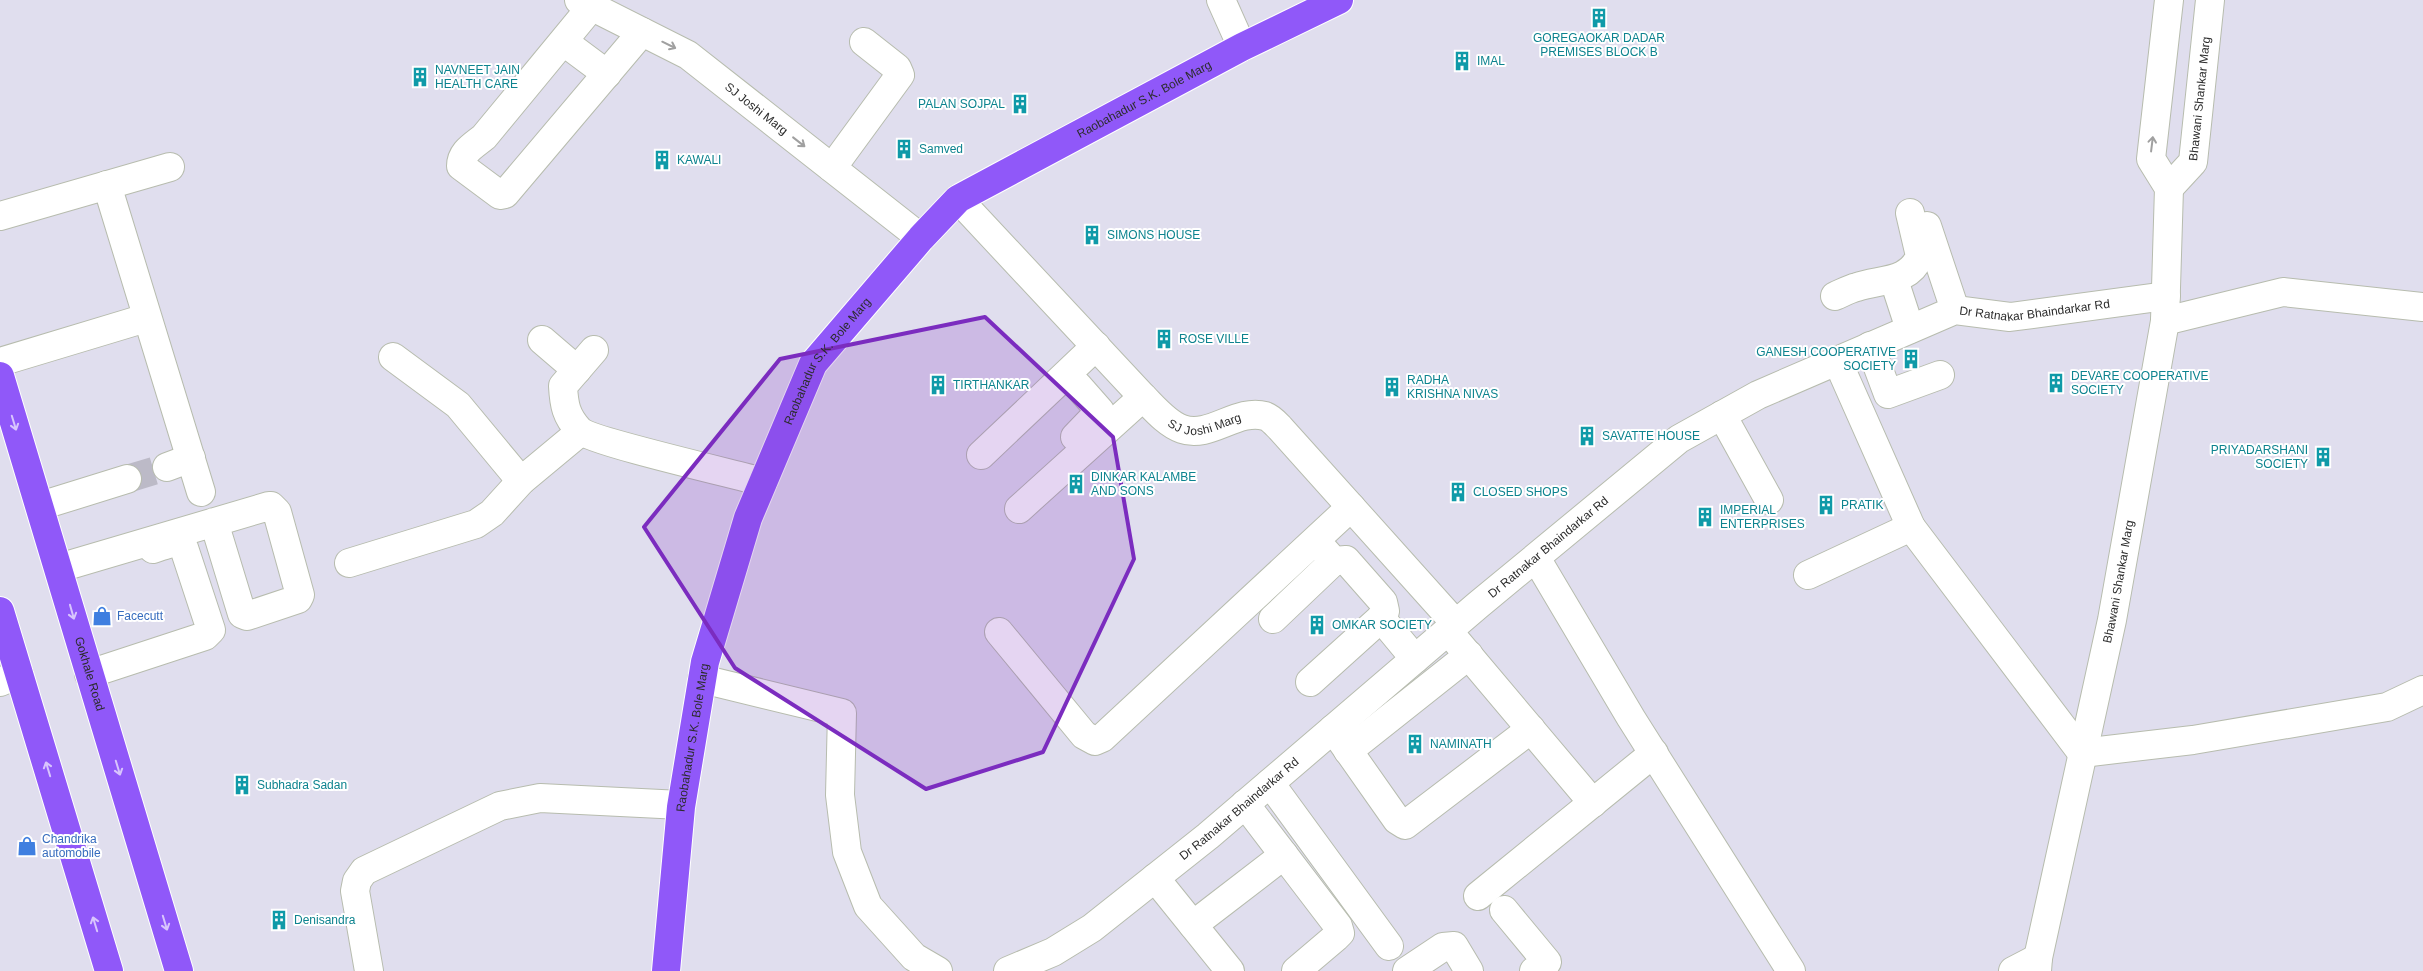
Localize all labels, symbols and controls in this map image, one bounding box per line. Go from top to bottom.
building icon: GOREGAOKAR DADAR PREMISES BLOCK B [1588,7,1610,29]
place label: GOREGAOKAR DADAR PREMISES BLOCK B [1533,31,1665,59]
street label: Bhawani Shankar Marg [2186,36,2213,162]
one-way arrow [661,41,676,50]
building icon: IMAL [1451,50,1473,72]
place label: IMAL [1477,54,1505,68]
street label: Raobahadur S.K. Bole Marg [1075,58,1214,141]
place label: NAVNEET JAIN HEALTH CARE [435,63,520,91]
building icon: NAVNEET JAIN HEALTH CARE [409,66,431,88]
street label: SJ Joshi Marg [722,80,791,138]
building icon: PALAN SOJPAL [1009,93,1031,115]
place label: PALAN SOJPAL [918,97,1005,111]
one-way arrow [792,136,805,147]
one-way arrow [2147,137,2157,153]
building icon: Samved [893,138,915,160]
place label: Samved [919,142,963,156]
building icon: KAWALI [651,149,673,171]
place label: KAWALI [677,153,721,167]
building icon: SIMONS HOUSE [1081,224,1103,246]
place label: SIMONS HOUSE [1107,228,1200,242]
street label: Raobahadur S.K. Bole Marg [781,295,874,427]
street label: Dr Ratnakar Bhaindarkar Rd [1959,297,2111,324]
building icon: ROSE VILLE [1153,328,1175,350]
place label: ROSE VILLE [1179,332,1249,346]
place label: GANESH COOPERATIVE SOCIETY [1756,345,1896,373]
building icon: GANESH COOPERATIVE SOCIETY [1900,348,1922,370]
place label: DEVARE COOPERATIVE SOCIETY [2071,369,2209,397]
building icon: DEVARE COOPERATIVE SOCIETY [2045,372,2067,394]
place label: RADHA KRISHNA NIVAS [1407,373,1498,401]
building icon: TIRTHANKAR [927,374,949,396]
building icon: RADHA KRISHNA NIVAS [1381,376,1403,398]
place label: TIRTHANKAR [953,378,1030,392]
street label: SJ Joshi Marg [1165,410,1243,438]
one-way arrow [10,415,20,431]
building icon: SAVATTE HOUSE [1576,425,1598,447]
place label: SAVATTE HOUSE [1602,429,1700,443]
place label: PRIYADARSHANI SOCIETY [2211,443,2308,471]
building icon: PRIYADARSHANI SOCIETY [2312,446,2334,468]
place label: DINKAR KALAMBE AND SONS [1091,470,1196,498]
building icon: DINKAR KALAMBE AND SONS [1065,473,1087,495]
building icon: CLOSED SHOPS [1447,481,1469,503]
place label: CLOSED SHOPS [1473,485,1568,499]
street label: Dr Ratnakar Bhaindarkar Rd [1485,493,1611,601]
building icon: PRATIK [1815,494,1837,516]
place label: PRATIK [1841,498,1883,512]
place label: IMPERIAL ENTERPRISES [1720,503,1805,531]
building icon: IMPERIAL ENTERPRISES [1694,506,1716,528]
street label: Bhawani Shankar Marg [2100,519,2137,644]
one-way arrow [67,604,77,620]
shop icon: Facecutt [91,605,113,627]
place label: Facecutt [117,609,164,623]
building icon: OMKAR SOCIETY [1306,614,1328,636]
place label: OMKAR SOCIETY [1332,618,1432,632]
street label: Gokhale Road [72,635,107,713]
street label: Raobahadur S.K. Bole Marg [674,662,712,812]
building icon: NAMINATH [1404,733,1426,755]
place label: NAMINATH [1430,737,1492,751]
street label: Dr Ratnakar Bhaindarkar Rd [1177,755,1302,863]
one-way arrow [113,759,123,775]
one-way arrow [43,761,52,777]
building icon: Subhadra Sadan [231,774,253,796]
place label: Subhadra Sadan [257,778,347,792]
place label: Chandrika automobile [42,832,101,860]
shop icon: Chandrika automobile [16,835,38,857]
building icon: Denisandra [268,909,290,931]
place label: Denisandra [294,913,356,927]
one-way arrow [160,915,170,931]
one-way arrow [90,917,100,933]

